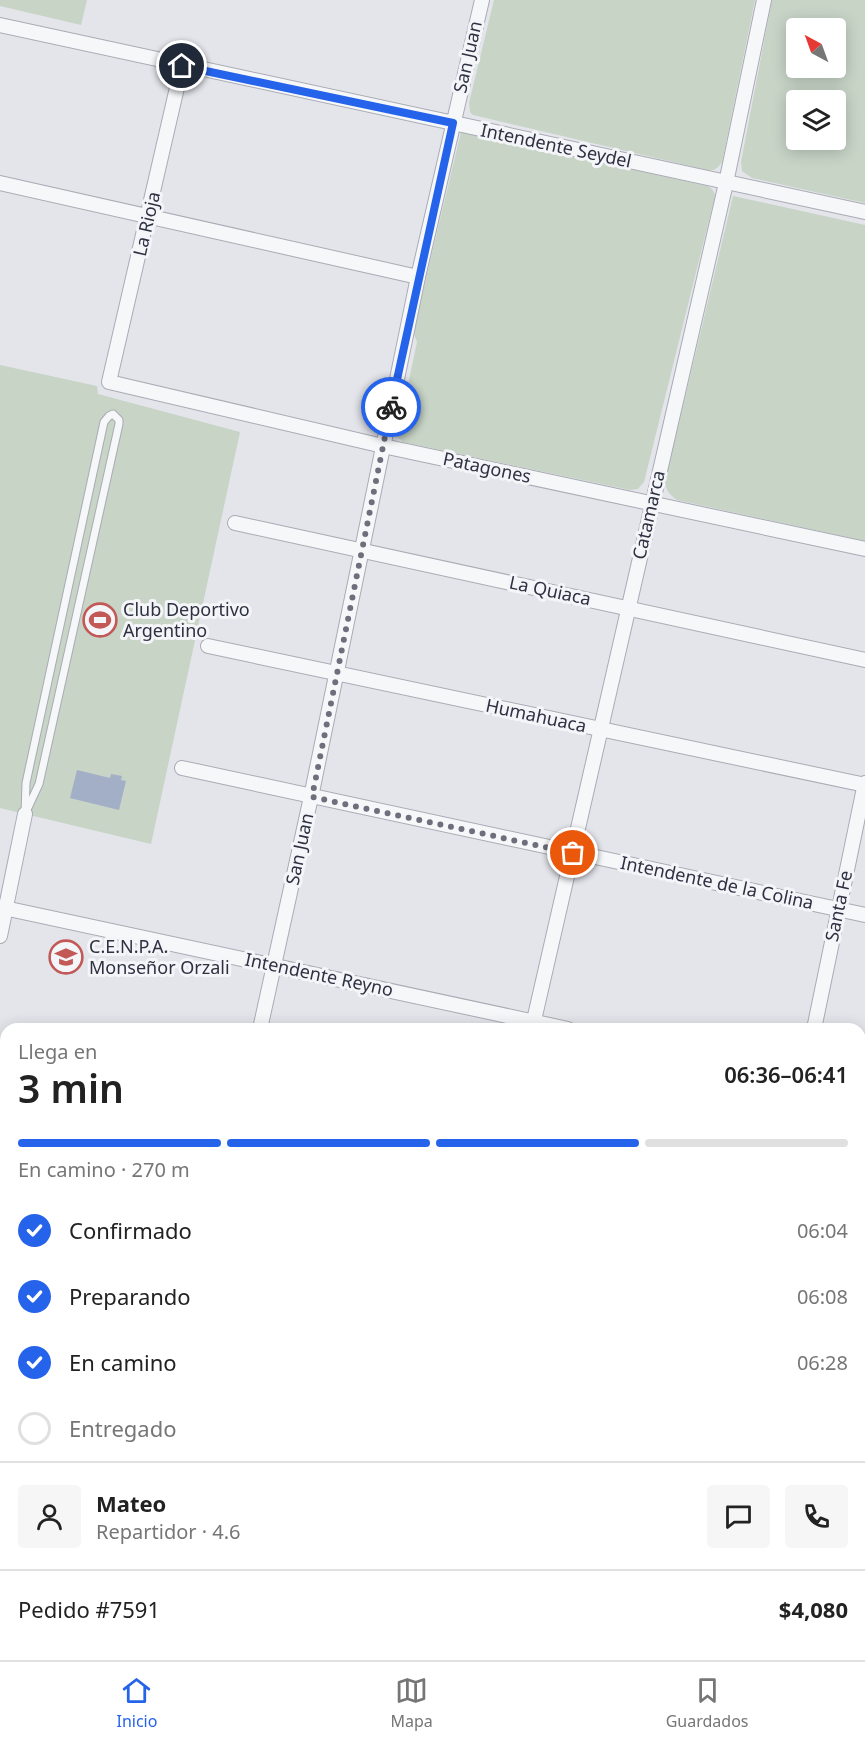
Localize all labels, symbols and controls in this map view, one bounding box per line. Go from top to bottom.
street label: San Juan [447,18,487,95]
north arrow [786,18,846,78]
map controls [786,18,846,150]
pin [156,40,207,91]
icon: home [165,49,198,82]
button: layers [786,90,846,150]
street label: Intendente Seydel [479,117,634,173]
street label: La Rioja [127,189,165,258]
courier [361,377,421,437]
icon: bike [375,391,408,424]
street label: Patagones [441,446,533,488]
street label: Catamarca [626,468,670,562]
street label: La Quiaca [507,570,593,610]
place label: Club Deportivo Argentino [123,597,250,642]
sports icon: Club Deportivo Argentino [82,602,118,638]
street label: Humahuaca [484,693,589,737]
street label: San Juan [280,811,318,887]
pin [547,827,598,878]
icon: bag [556,836,589,869]
street label: Intendente de la Colina [618,850,816,914]
street label: Santa Fe [819,868,857,943]
place label: C.E.N.P.A. Monseñor Orzali [89,934,230,979]
school or university icon: C.E.N.P.A. Monseñor Orzali [48,939,84,975]
street label: Intendente Reyno [243,947,395,1001]
text: Llega en [18,1038,97,1065]
text: 06:36–06:41 [724,1059,848,1089]
text: 3 min [18,1061,124,1114]
text: En camino · 270 m [18,1156,190,1183]
icon: check [18,1214,51,1247]
text: Confirmado [69,1215,192,1245]
text: 06:04 [797,1217,848,1244]
icon: check [18,1280,51,1313]
text: Preparando [69,1281,191,1311]
text: 06:08 [797,1283,848,1310]
icon: check [18,1346,51,1379]
text: En camino [69,1347,177,1377]
text: 06:28 [797,1349,848,1376]
text: Entregado [69,1413,177,1443]
button: person [18,1485,81,1548]
button: chat [707,1485,770,1548]
button: phone [785,1485,848,1548]
text: Mateo [96,1488,166,1518]
text: Repartidor · 4.6 [96,1518,241,1545]
text: Pedido #7591 [18,1594,160,1624]
text: $4,080 [779,1594,848,1624]
tab: Inicio [116,1674,157,1732]
tab: Mapa [390,1674,433,1732]
tab: Guardados [666,1674,748,1732]

